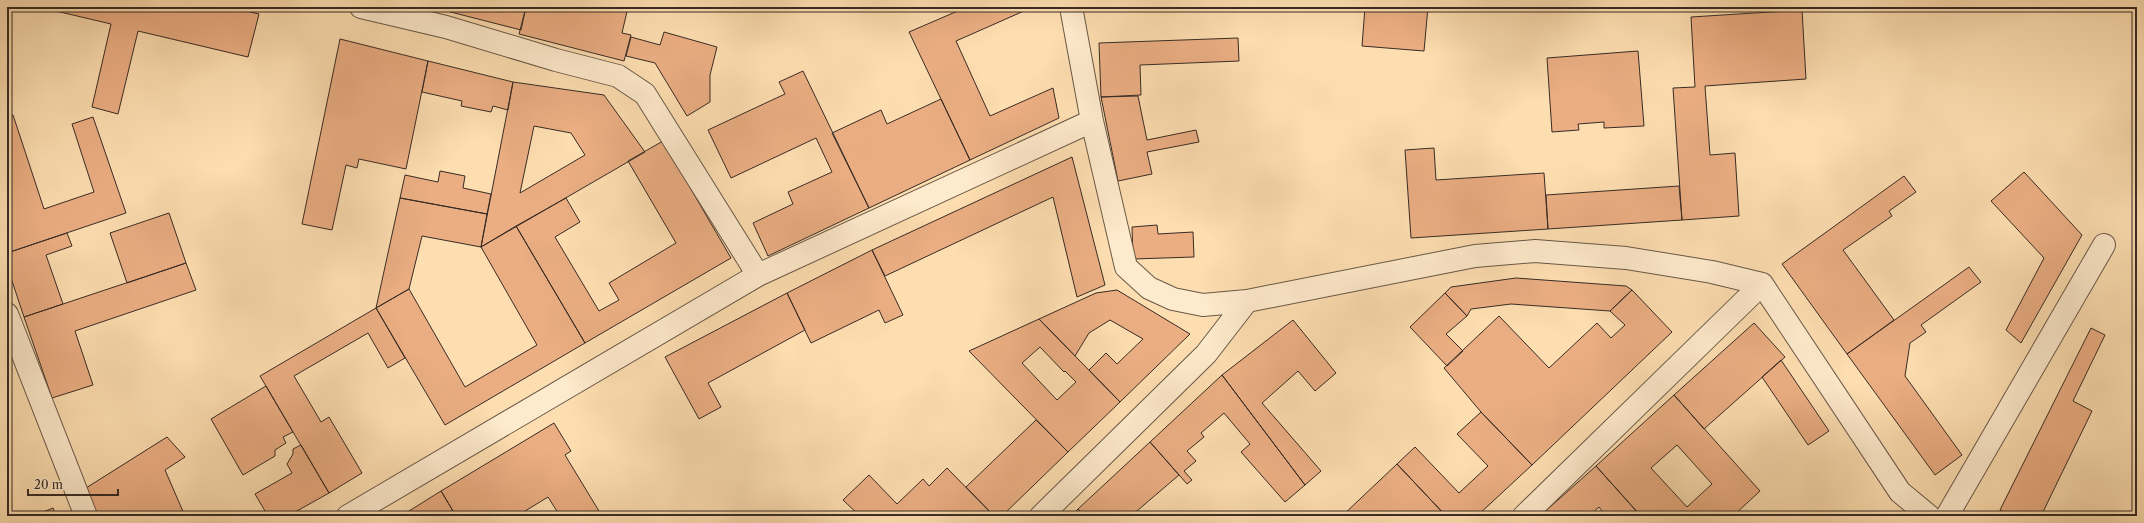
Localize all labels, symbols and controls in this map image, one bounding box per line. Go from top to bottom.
scale bar [28,471,118,497]
text: 20 m [34,477,63,492]

